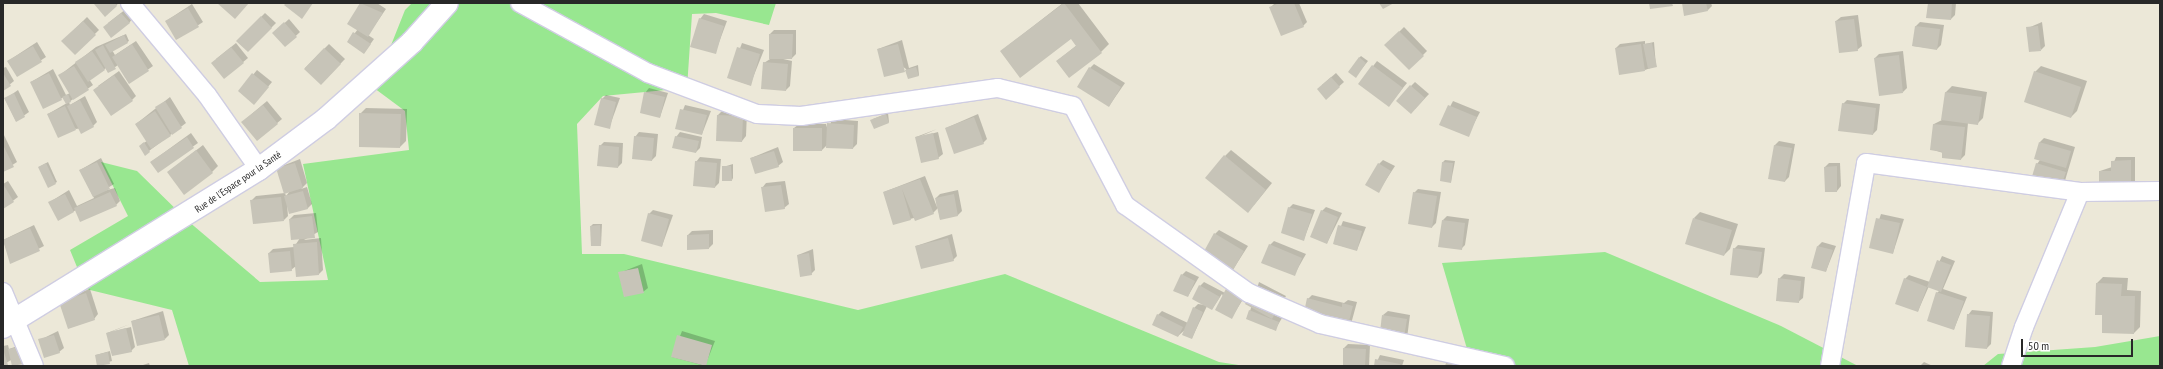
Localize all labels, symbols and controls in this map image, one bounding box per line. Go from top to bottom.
street label: Rue de l'Espace pour la Santé [193,149,283,215]
scale bar [2023,331,2135,357]
text: 50 m [2028,338,2049,353]

